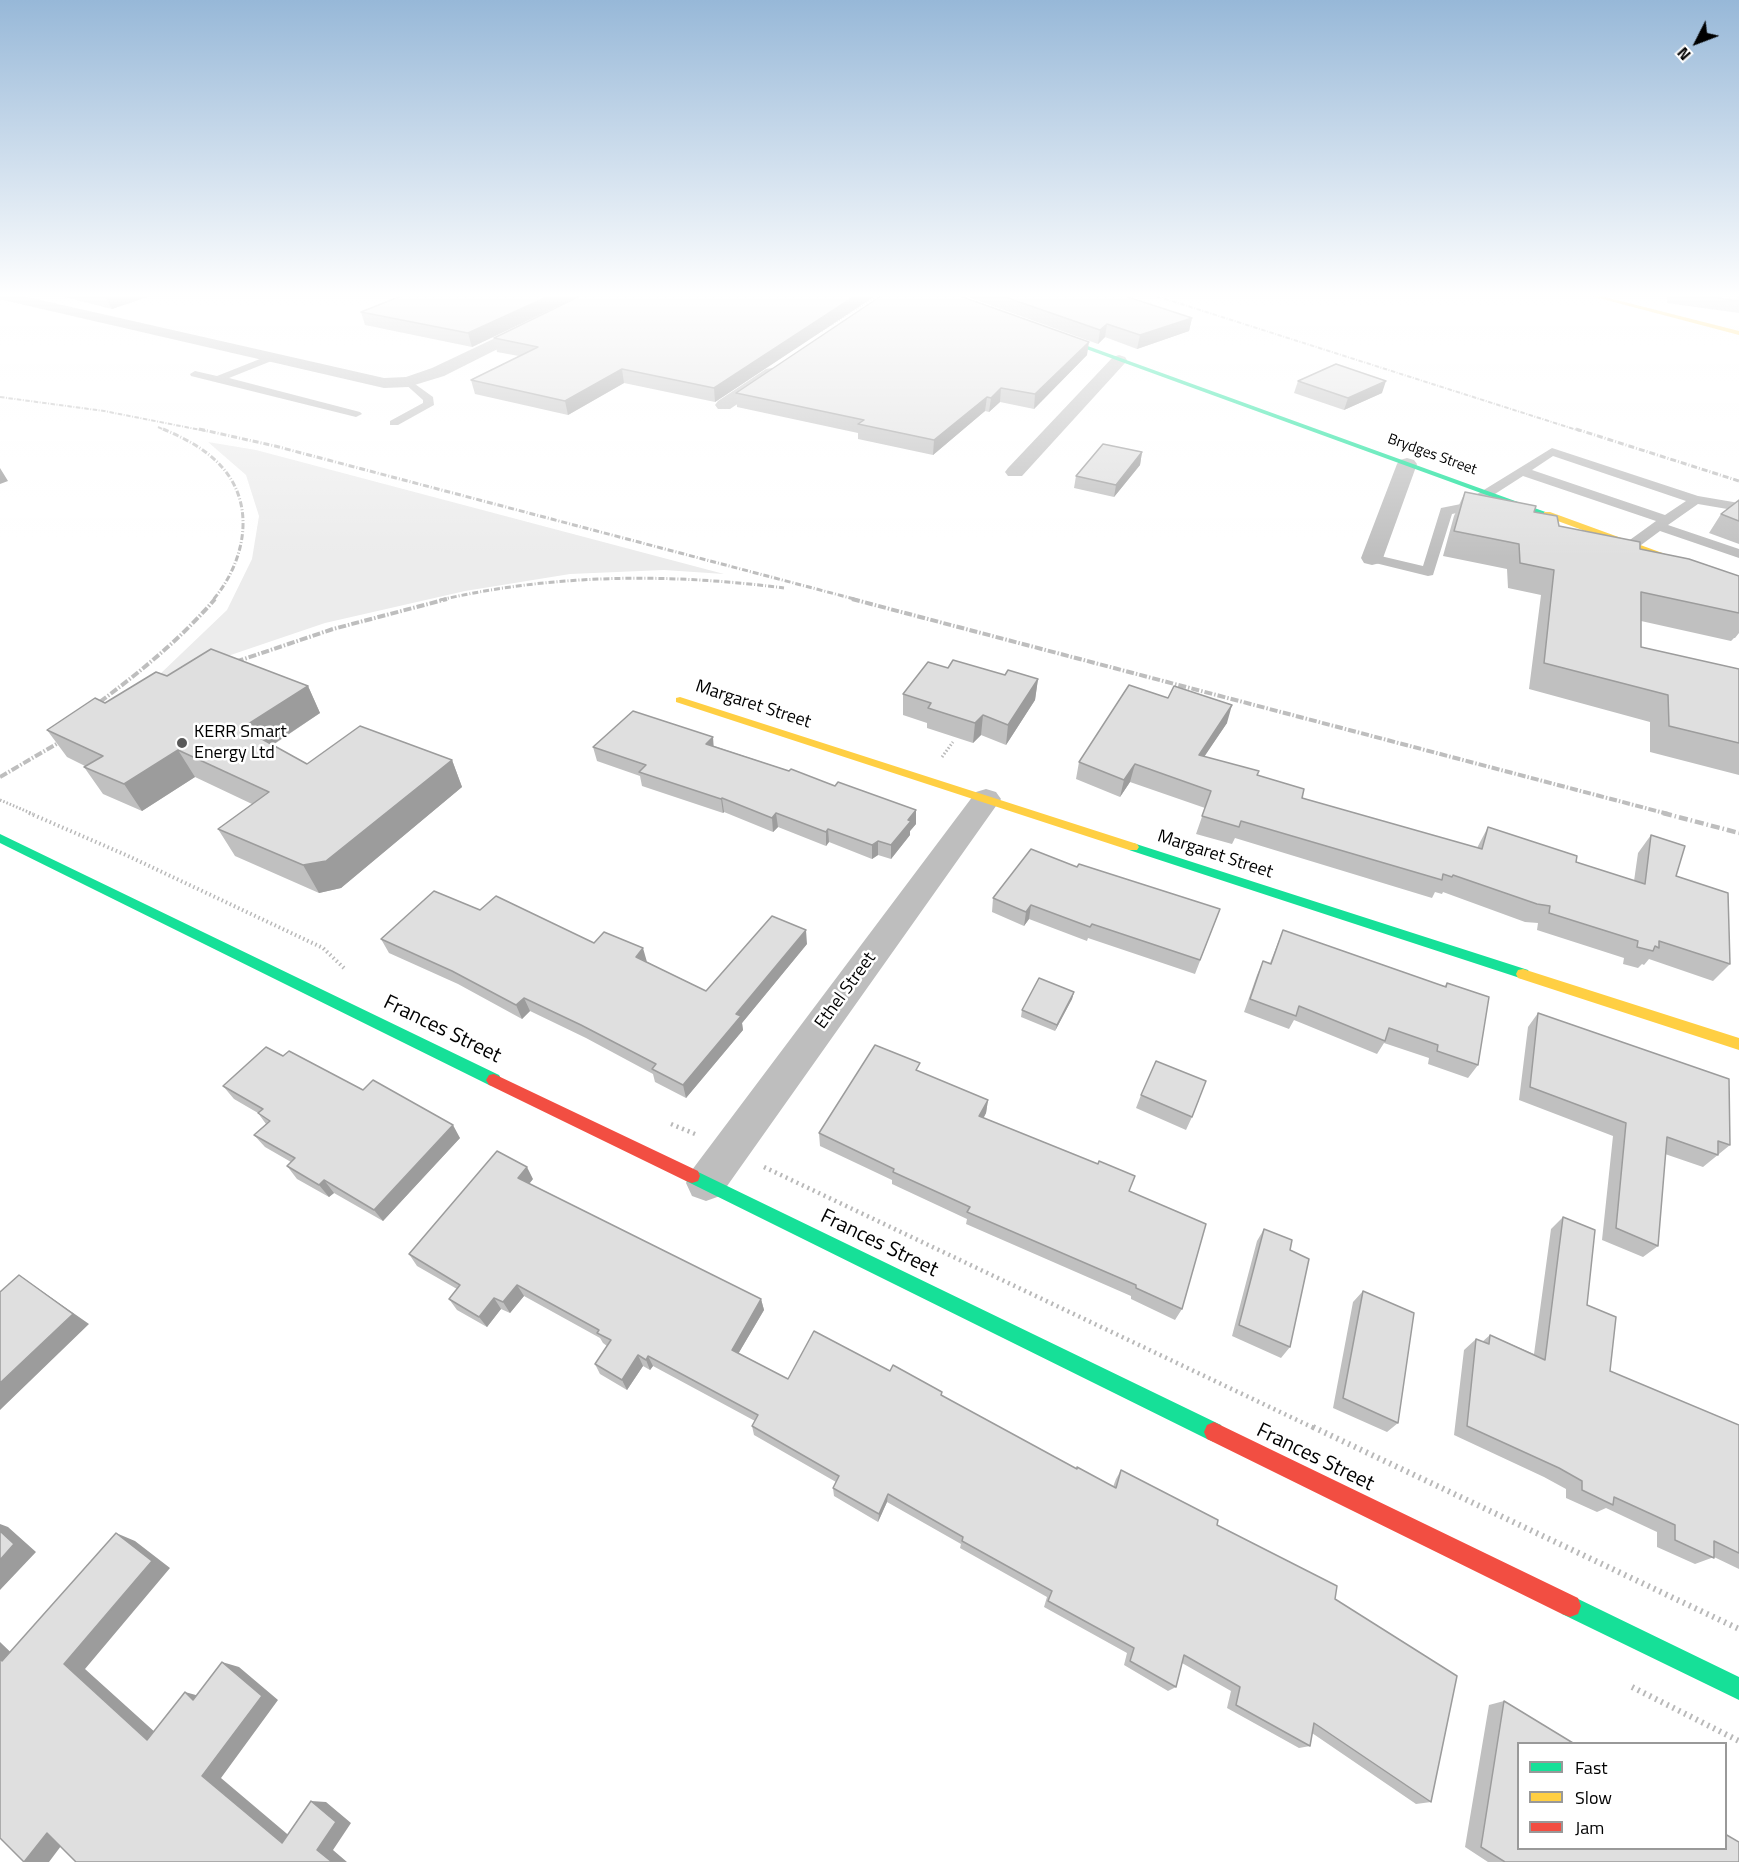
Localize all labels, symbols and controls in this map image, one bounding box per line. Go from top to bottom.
north arrow [1667,12,1727,72]
text: N [1671,42,1696,66]
street label: Brydges Street [1385,431,1479,479]
street label: Margaret Street [692,676,814,734]
place label: KERR Smart Energy Ltd [194,722,287,764]
marker: KERR Smart Energy Ltd [175,736,189,750]
street label: Margaret Street [1154,826,1276,884]
street label: Ethel Street [811,948,881,1034]
street label: Frances Street [379,991,505,1069]
street label: Frances Street [816,1205,942,1283]
street label: Frances Street [1252,1419,1378,1497]
legend [1517,1742,1727,1850]
text: Fast [1575,1754,1608,1781]
text: Slow [1575,1784,1612,1811]
text: Jam [1575,1814,1604,1841]

